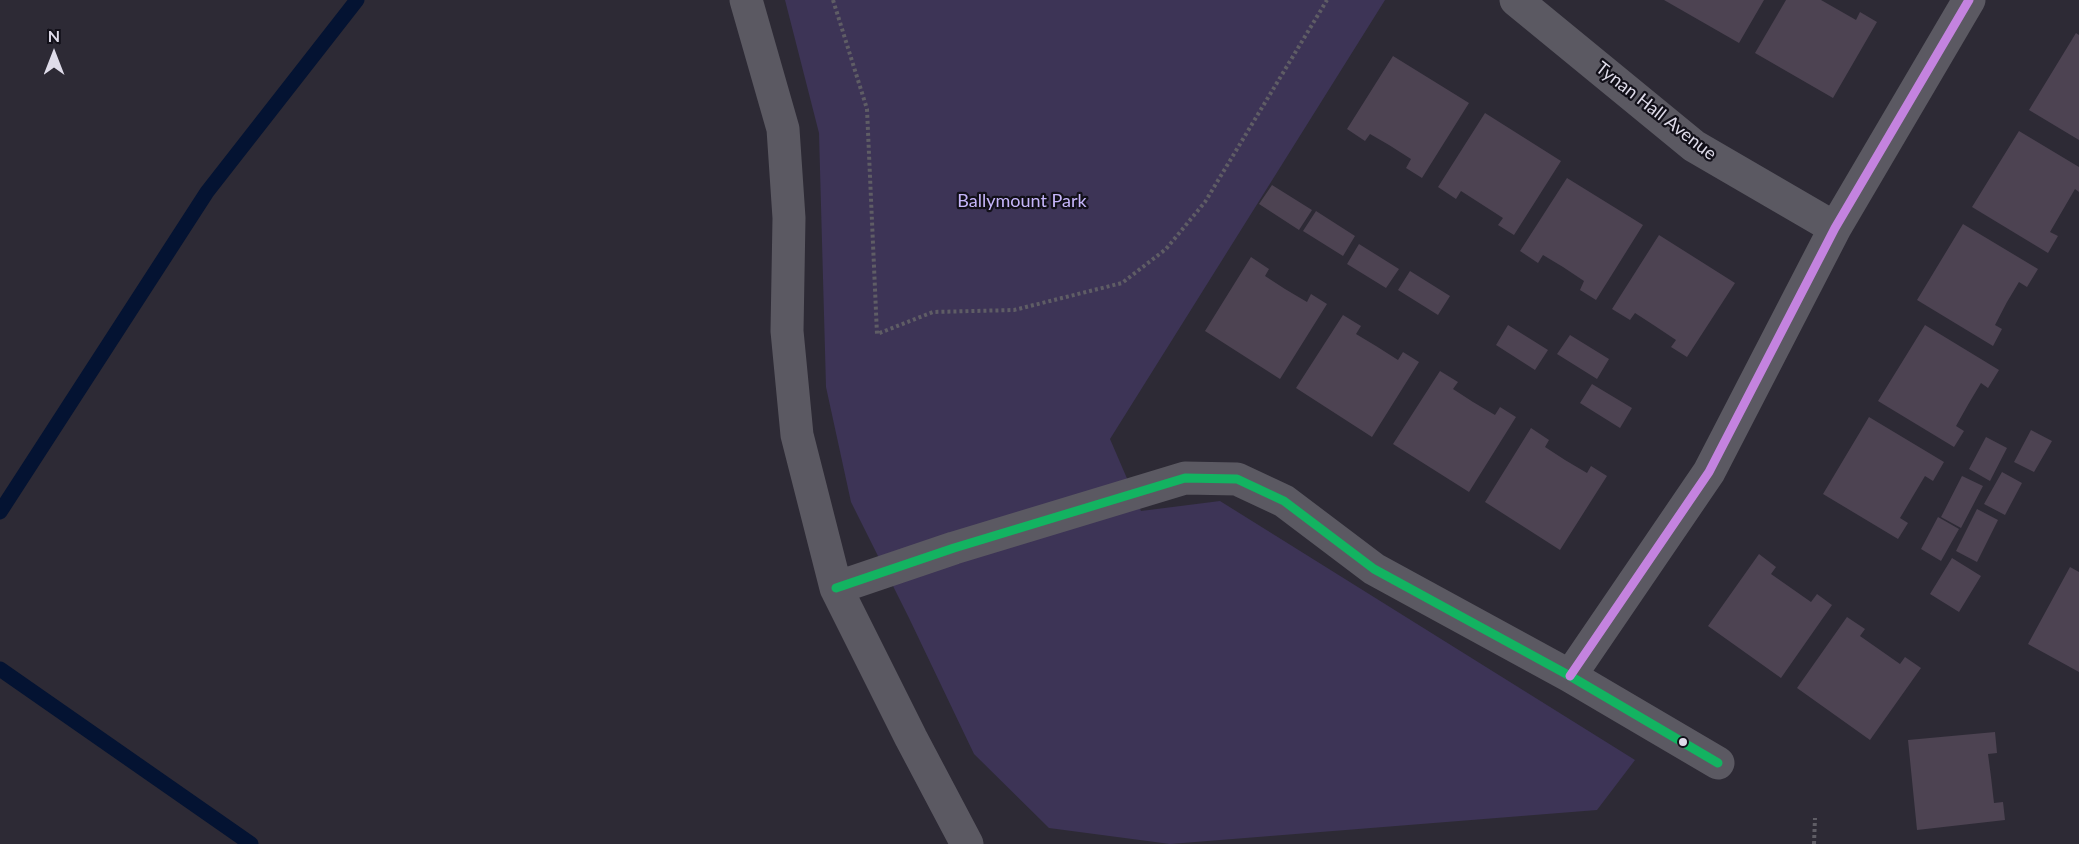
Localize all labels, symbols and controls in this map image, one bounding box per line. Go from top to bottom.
north arrow [24,24,84,84]
text: N [48,26,60,45]
street label: Tynan Hall Avenue [1591,57,1721,165]
park label: Ballymount Park [957,190,1087,212]
unlabelled marker [1677,736,1689,748]

